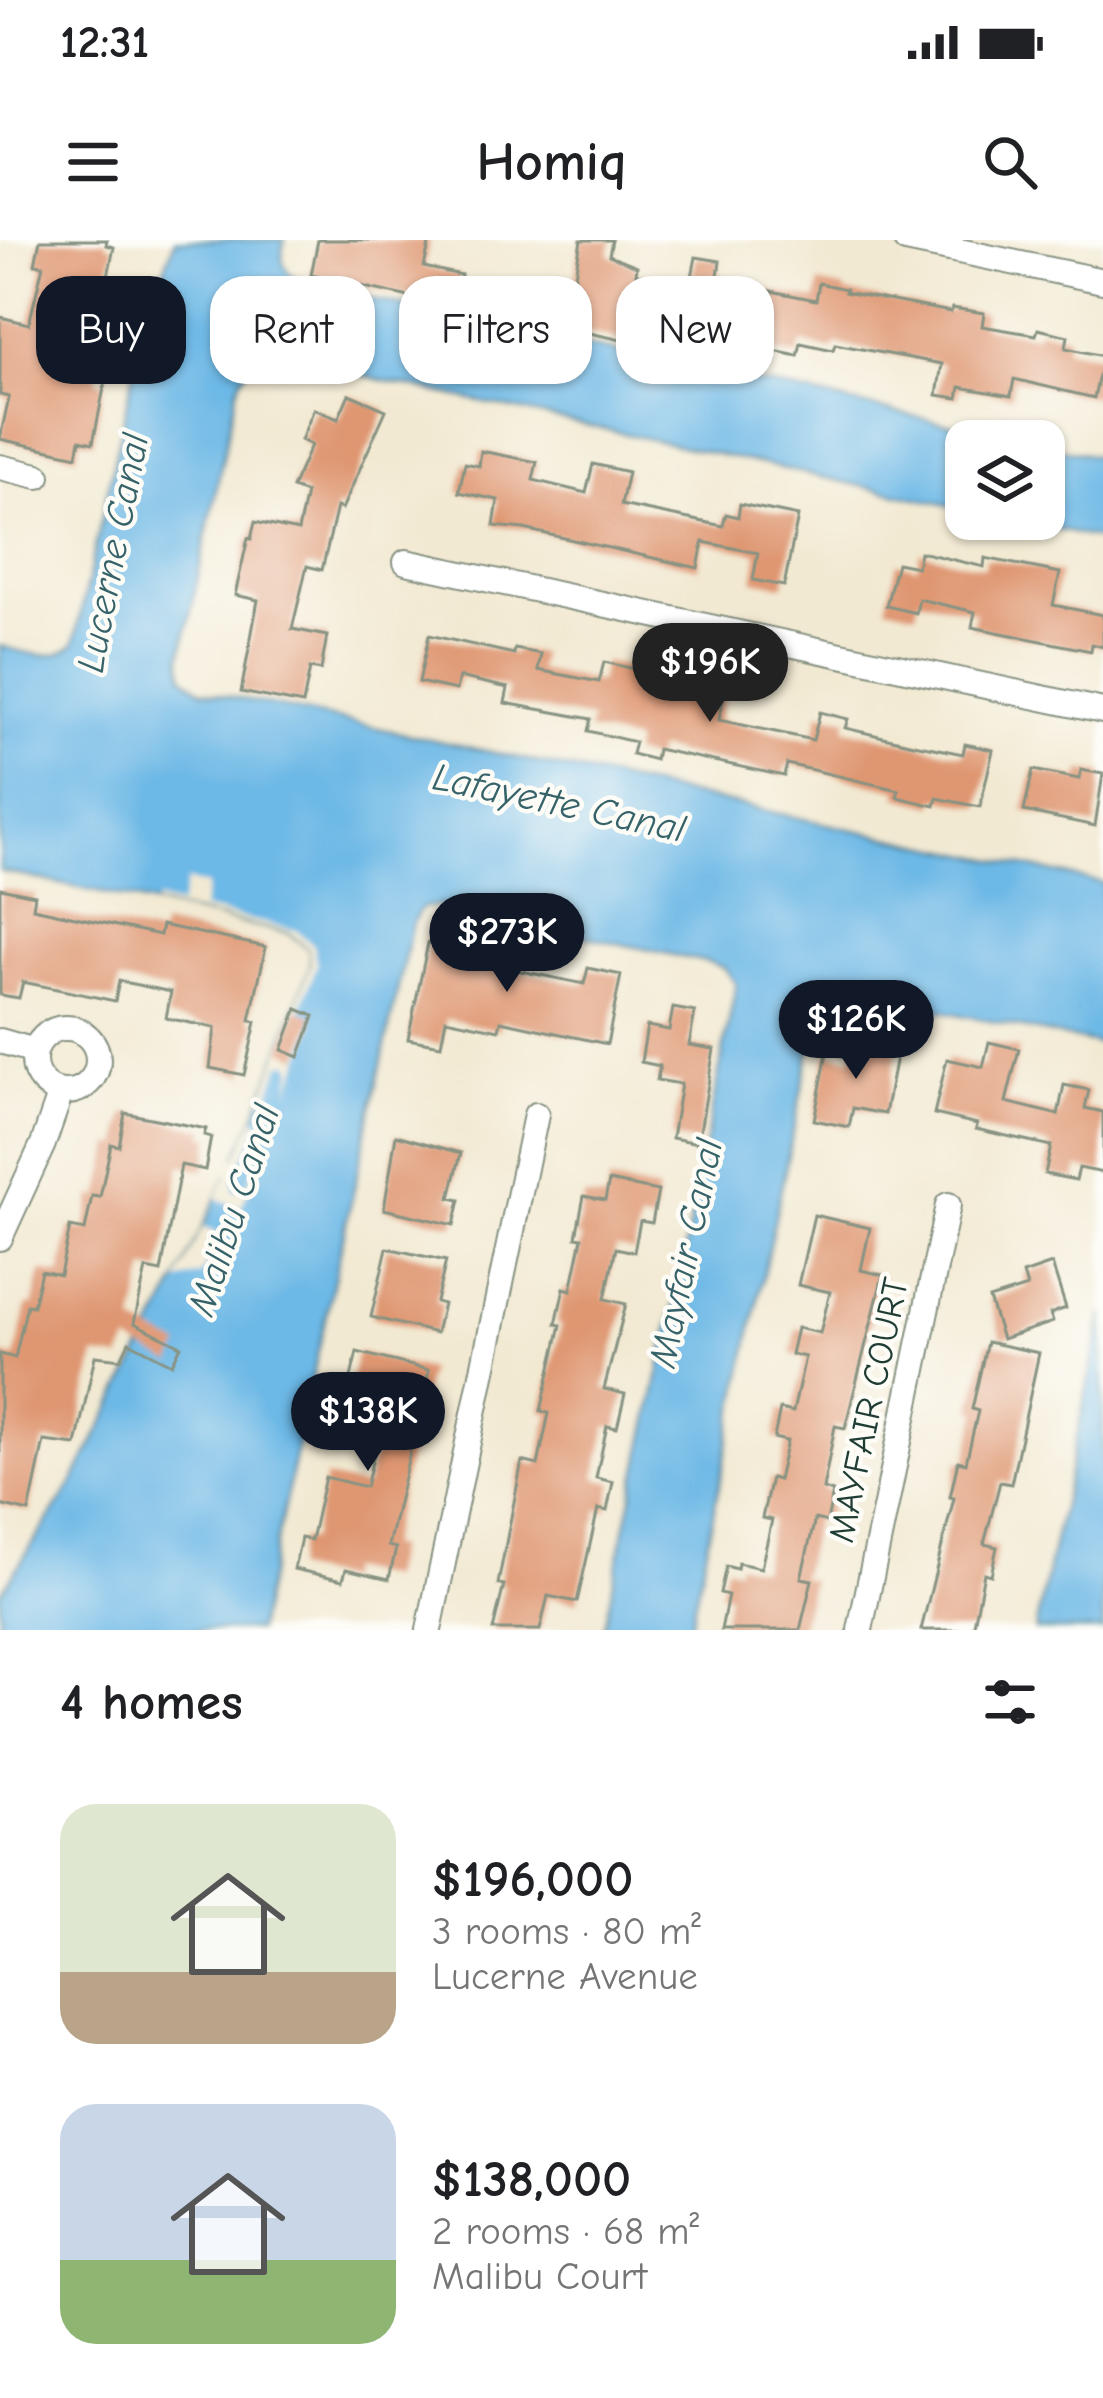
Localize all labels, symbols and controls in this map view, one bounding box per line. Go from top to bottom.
text: 12:31 [60,16,149,68]
icon: menu [60,129,126,195]
icon: search [977,129,1043,195]
text: Homiq [476,131,627,194]
chip: Buy [36,276,186,384]
chip: Rent [210,276,375,384]
chip: Filters [399,276,592,384]
chip: New [616,276,774,384]
map controls [945,420,1065,540]
button: layers [945,420,1065,540]
water label: Lucerne Canal [68,429,158,676]
pin: $196K [626,623,794,725]
text: $196K [659,639,761,684]
water label: Lafayette Canal [429,754,690,852]
pin: $273K [423,893,591,995]
text: $273K [456,909,558,954]
pin: $126K [772,980,940,1082]
text: $126K [806,996,906,1041]
water label: Malibu Canal [178,1099,289,1322]
water label: Mayfair Canal [640,1135,732,1372]
street label: MAYFAIR COURT [821,1274,917,1546]
pin: $138K [284,1372,452,1474]
text: $138K [318,1388,418,1433]
icon: filters [977,1669,1043,1735]
text: 4 homes [60,1673,243,1732]
text: $196,000 [432,1850,633,1909]
icon: home [156,1852,300,1996]
text: 3 rooms · 80 m² [432,1909,701,1954]
text: Lucerne Avenue [432,1954,698,1999]
text: $138,000 [432,2150,631,2209]
icon: home [156,2152,300,2296]
text: 2 rooms · 68 m² [432,2209,699,2254]
text: Malibu Court [432,2254,647,2299]

